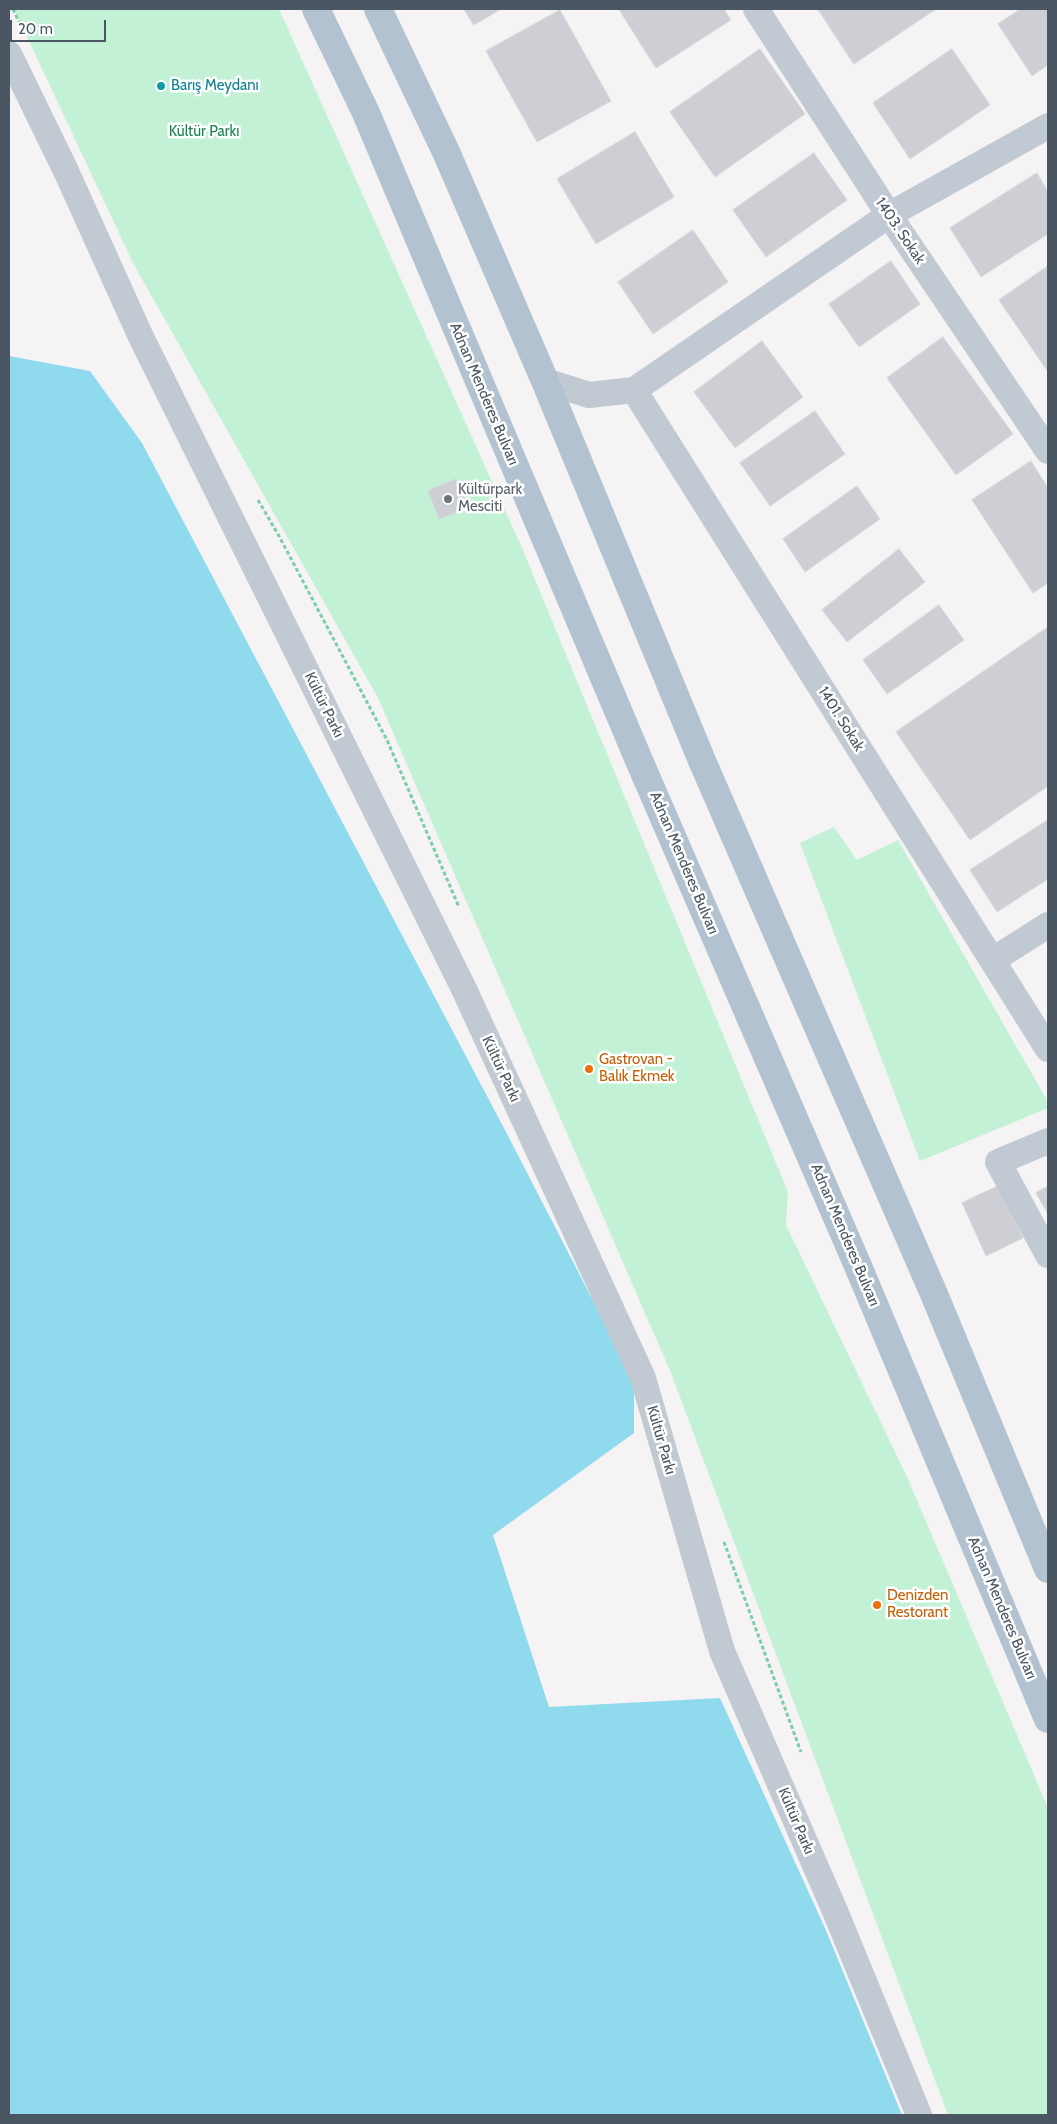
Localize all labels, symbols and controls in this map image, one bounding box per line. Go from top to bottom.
scale bar [12,10,109,42]
text: 20 m [18,20,53,38]
place label: Barış Meydanı [171,77,259,95]
marker: Barış Meydanı [155,80,167,92]
park label: Kültür Parkı [169,123,239,141]
street label: 1403. Sokak [871,194,929,268]
street label: Adnan Menderes Bulvarı [446,320,522,468]
place label: Kültürpark Mesciti [458,481,522,516]
marker: Kültürpark Mesciti [442,493,454,505]
street label: Kültür Parkı [300,669,348,741]
street label: 1401. Sokak [814,683,868,755]
street label: Adnan Menderes Bulvarı [646,789,722,937]
street label: Kültür Parkı [478,1033,524,1105]
place label: Gastrovan - Balık Ekmek [599,1051,675,1086]
marker: Gastrovan - Balık Ekmek [583,1063,595,1075]
street label: Adnan Menderes Bulvarı [807,1161,883,1309]
street label: Kültür Parkı [643,1404,679,1476]
street label: Adnan Menderes Bulvarı [964,1534,1040,1682]
place label: Denizden Restorant [887,1587,948,1622]
marker: Denizden Restorant [871,1599,883,1611]
street label: Kültür Parkı [774,1785,818,1857]

